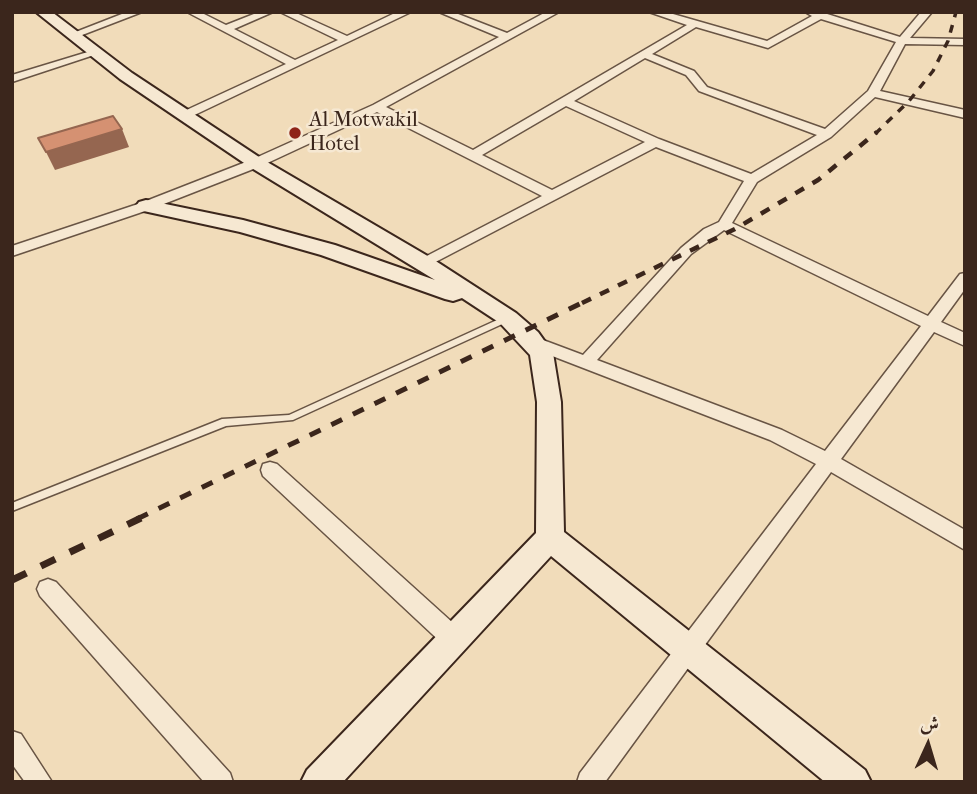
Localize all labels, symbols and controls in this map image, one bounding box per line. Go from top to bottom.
place label: Al Motwakil Hotel [309,108,418,158]
marker: Al Motwakil Hotel [287,125,303,141]
north arrow [893,710,963,780]
text: ش [919,712,940,736]

